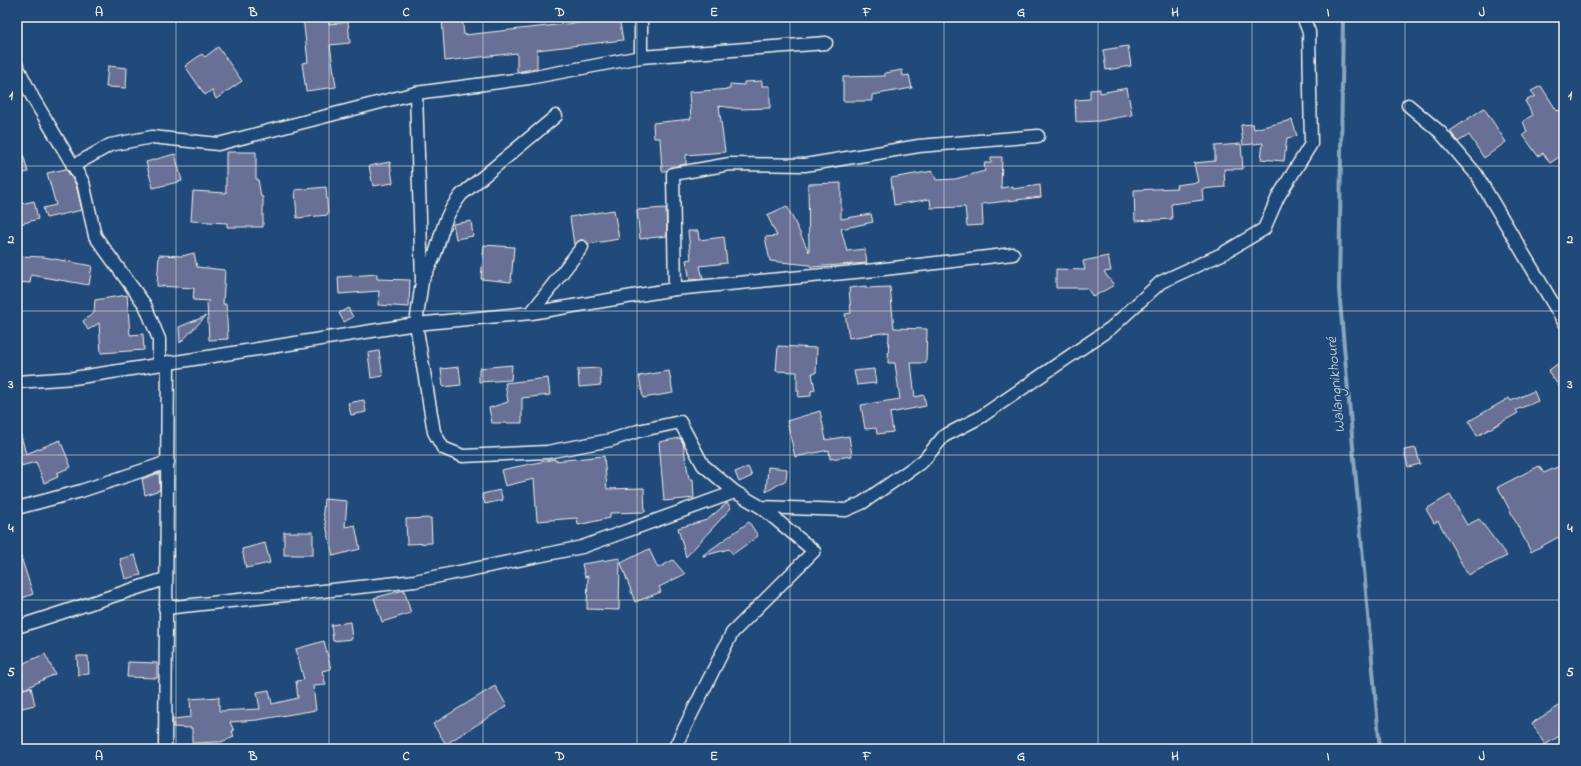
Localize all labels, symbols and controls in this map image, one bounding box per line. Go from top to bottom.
text: A [95,3,103,22]
text: B [248,3,258,22]
text: C [402,3,410,22]
text: D [554,3,565,22]
text: E [710,3,718,22]
text: F [862,3,872,22]
text: G [1017,3,1025,22]
text: H [1171,3,1179,22]
text: I [1326,3,1330,22]
text: J [1479,3,1485,22]
text: 1 [9,86,14,105]
text: 1 [1568,86,1573,105]
text: 2 [7,230,15,249]
text: 2 [1566,230,1574,249]
water label: Walangnikhouré [1321,335,1352,434]
text: 3 [7,375,14,394]
text: 3 [1566,375,1573,394]
text: 4 [7,519,14,538]
text: 4 [1566,519,1573,538]
text: 5 [7,663,15,682]
text: 5 [1566,663,1574,682]
text: A [95,747,103,766]
text: B [248,747,258,766]
text: C [402,747,410,766]
text: D [554,747,565,766]
text: E [710,747,718,766]
text: F [862,747,872,766]
text: G [1017,747,1025,766]
text: H [1171,747,1179,766]
text: I [1326,747,1330,766]
text: J [1479,747,1485,766]

